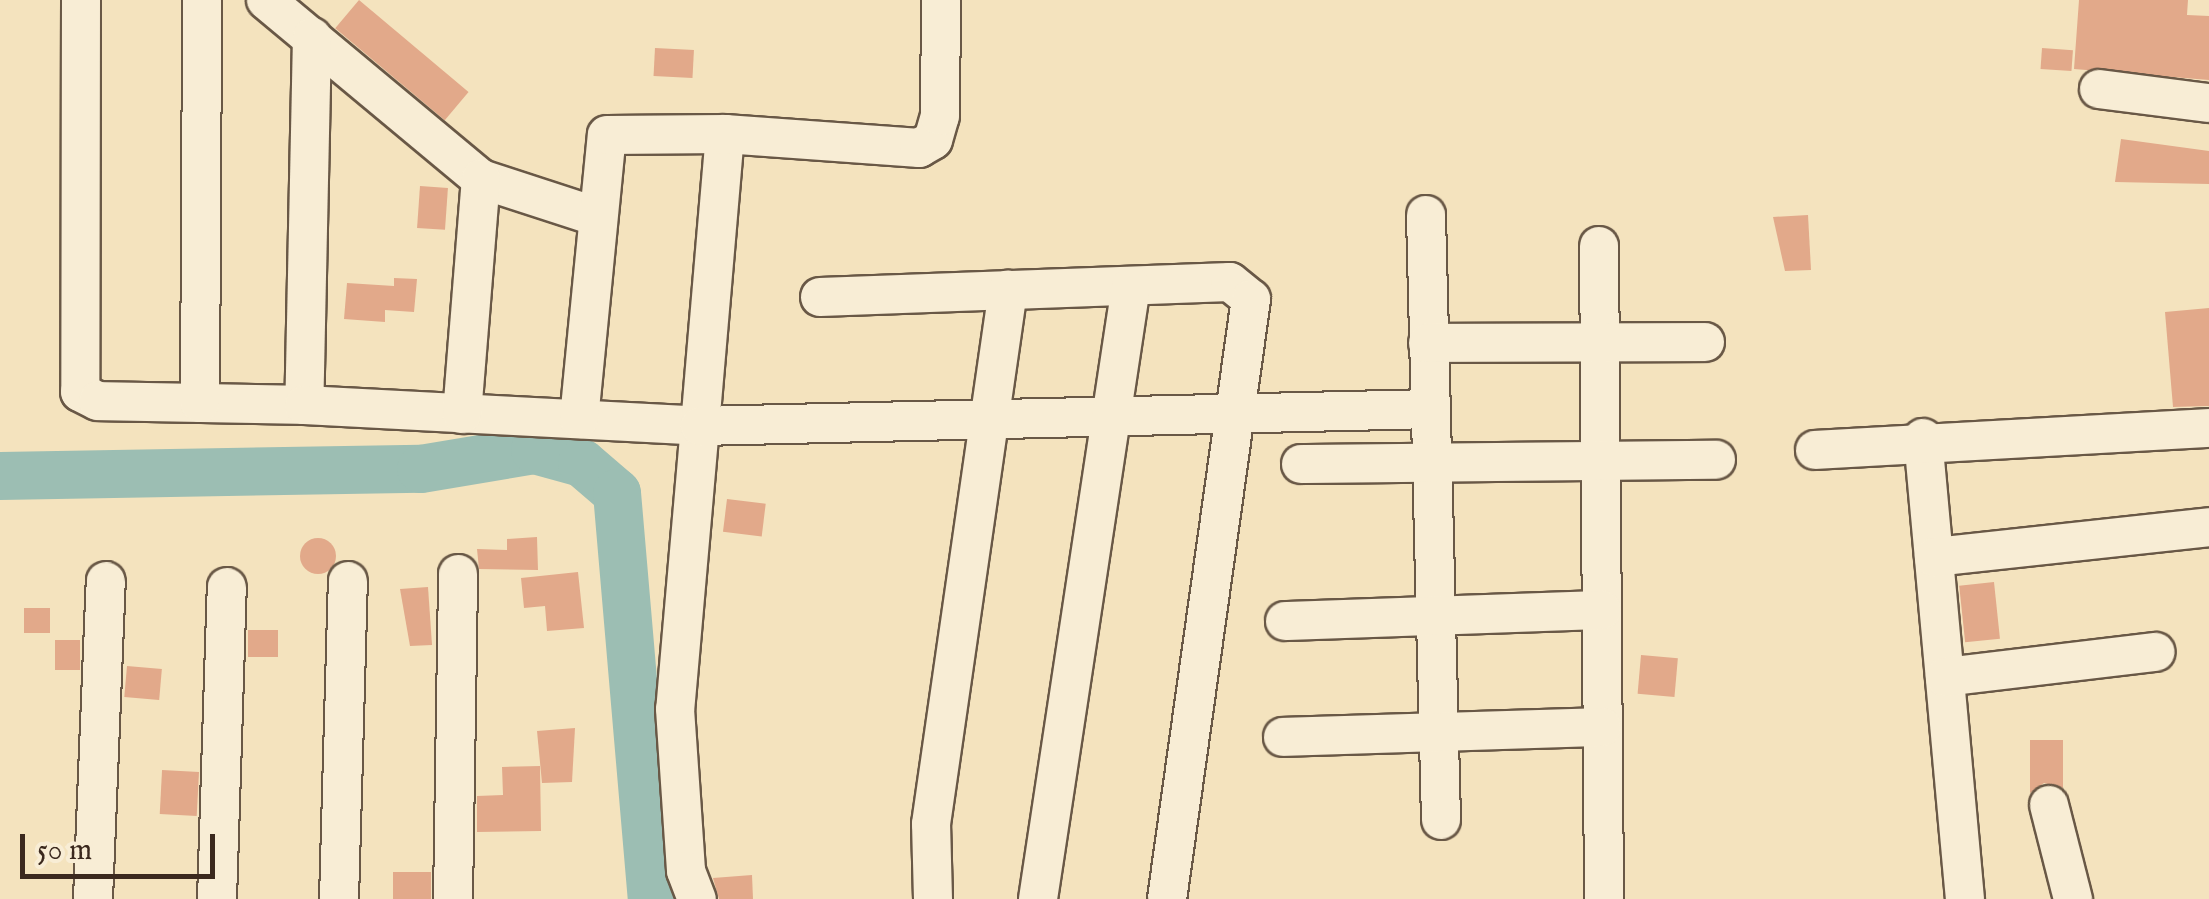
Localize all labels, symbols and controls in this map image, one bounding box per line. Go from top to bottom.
scale bar [25,814,220,876]
text: 50 m [37,832,92,870]

